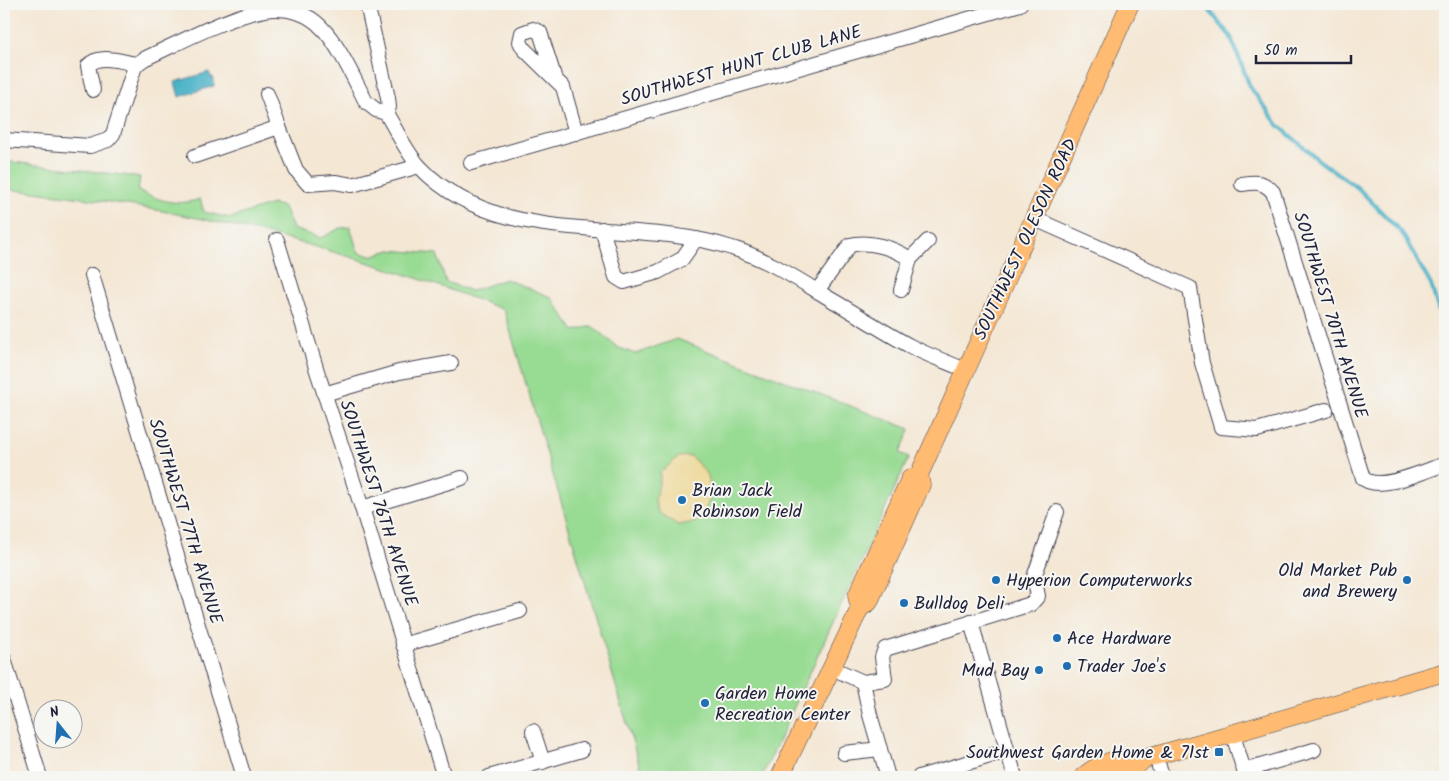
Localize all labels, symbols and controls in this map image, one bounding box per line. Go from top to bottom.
street label: SOUTHWEST HUNT CLUB LANE [618,18,866,115]
scale bar [1256,32,1352,64]
text: 50 m [1264,39,1298,63]
street label: SOUTHWEST OLESON ROAD [967,134,1086,345]
street label: SOUTHWEST 70TH AVENUE [1284,208,1375,423]
street label: SOUTHWEST 76TH AVENUE [330,396,425,611]
street label: SOUTHWEST 77TH AVENUE [139,415,230,628]
place label: Brian Jack Robinson Field [692,477,803,527]
marker: Brian Jack Robinson Field [676,494,688,506]
place label: Old Market Pub and Brewery [1278,557,1398,607]
place label: Hyperion Computerworks [1006,567,1193,596]
marker: Hyperion Computerworks [990,574,1002,586]
marker: Old Market Pub and Brewery [1401,574,1413,586]
place label: Bulldog Deli [914,590,1005,619]
marker: Bulldog Deli [898,597,910,609]
place label: Ace Hardware [1067,625,1171,654]
marker: Ace Hardware [1051,632,1063,644]
place label: Trader Joe's [1077,653,1167,682]
place label: Mud Bay [962,657,1030,686]
marker: Trader Joe's [1061,660,1073,672]
marker: Mud Bay [1033,664,1045,676]
place label: Garden Home Recreation Center [715,680,851,730]
marker: Garden Home Recreation Center [699,697,711,709]
north arrow [32,698,82,748]
text: N [47,701,62,724]
place label: Southwest Garden Home & 71st [966,739,1210,768]
marker: Southwest Garden Home & 71st [1213,746,1225,758]

